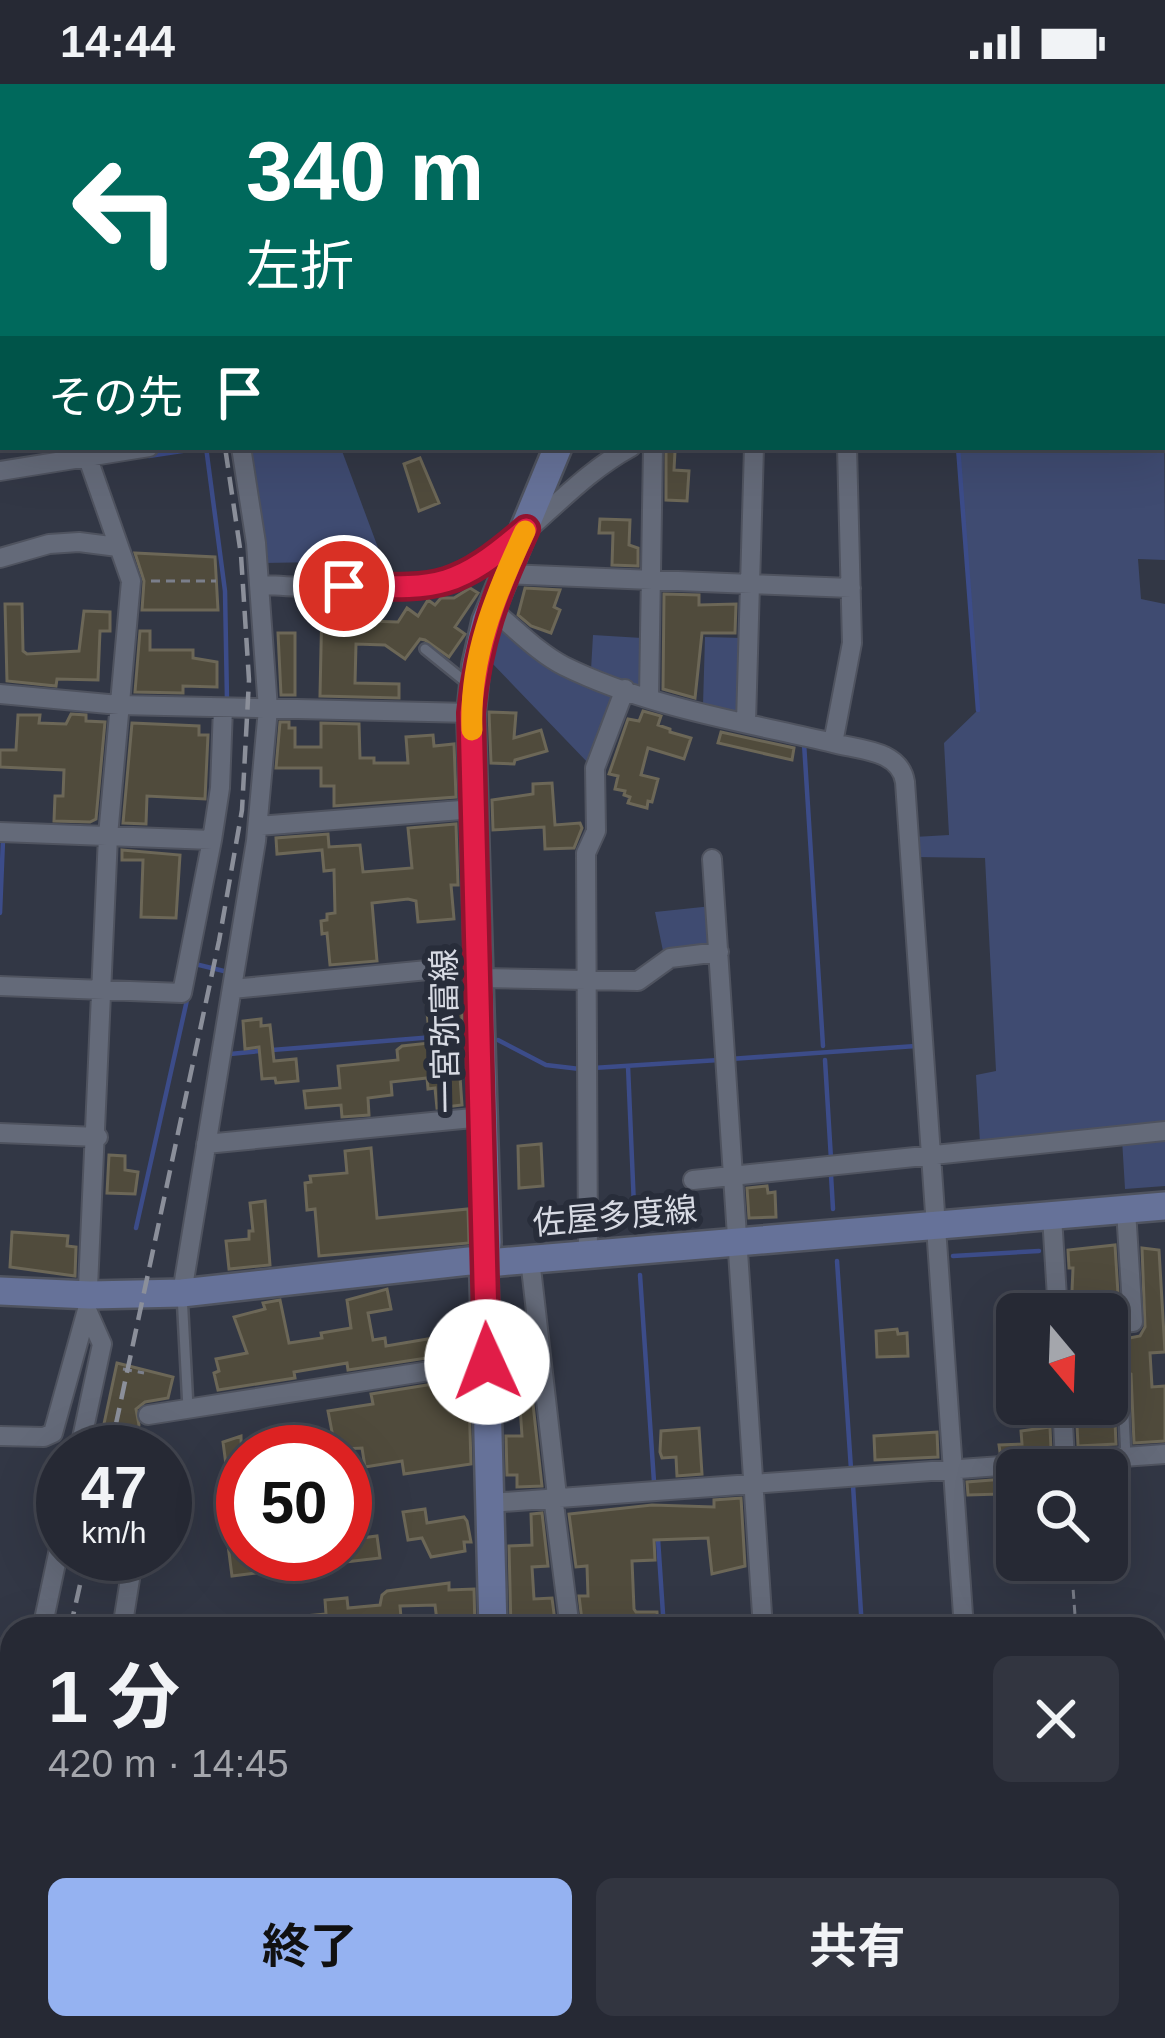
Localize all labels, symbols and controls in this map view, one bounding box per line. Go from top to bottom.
text: 14:44 [60,16,175,67]
text: 340 m [246,124,484,218]
icon: left [48,132,204,288]
text: 左折 [246,236,354,296]
icon: arrive [207,360,273,426]
text: その先 [48,372,183,423]
pin [293,535,395,637]
icon: arrive [311,553,377,619]
street label: 一宮弥富線 [425,948,465,1114]
street label: 佐屋多度線 [531,1190,699,1242]
north arrow [996,1293,1128,1425]
map controls [996,1293,1128,1581]
position arrow [424,1299,550,1425]
speed limit sign: 50 [216,1425,372,1581]
button: search [996,1449,1128,1581]
text: 47 [81,1454,147,1521]
text: km/h [81,1516,147,1549]
button: close [993,1656,1119,1782]
text: 1 分 [48,1657,180,1737]
text: 420 m · 14:45 [48,1742,289,1785]
button: 終了 [48,1878,572,2016]
button: 共有 [596,1878,1119,2016]

